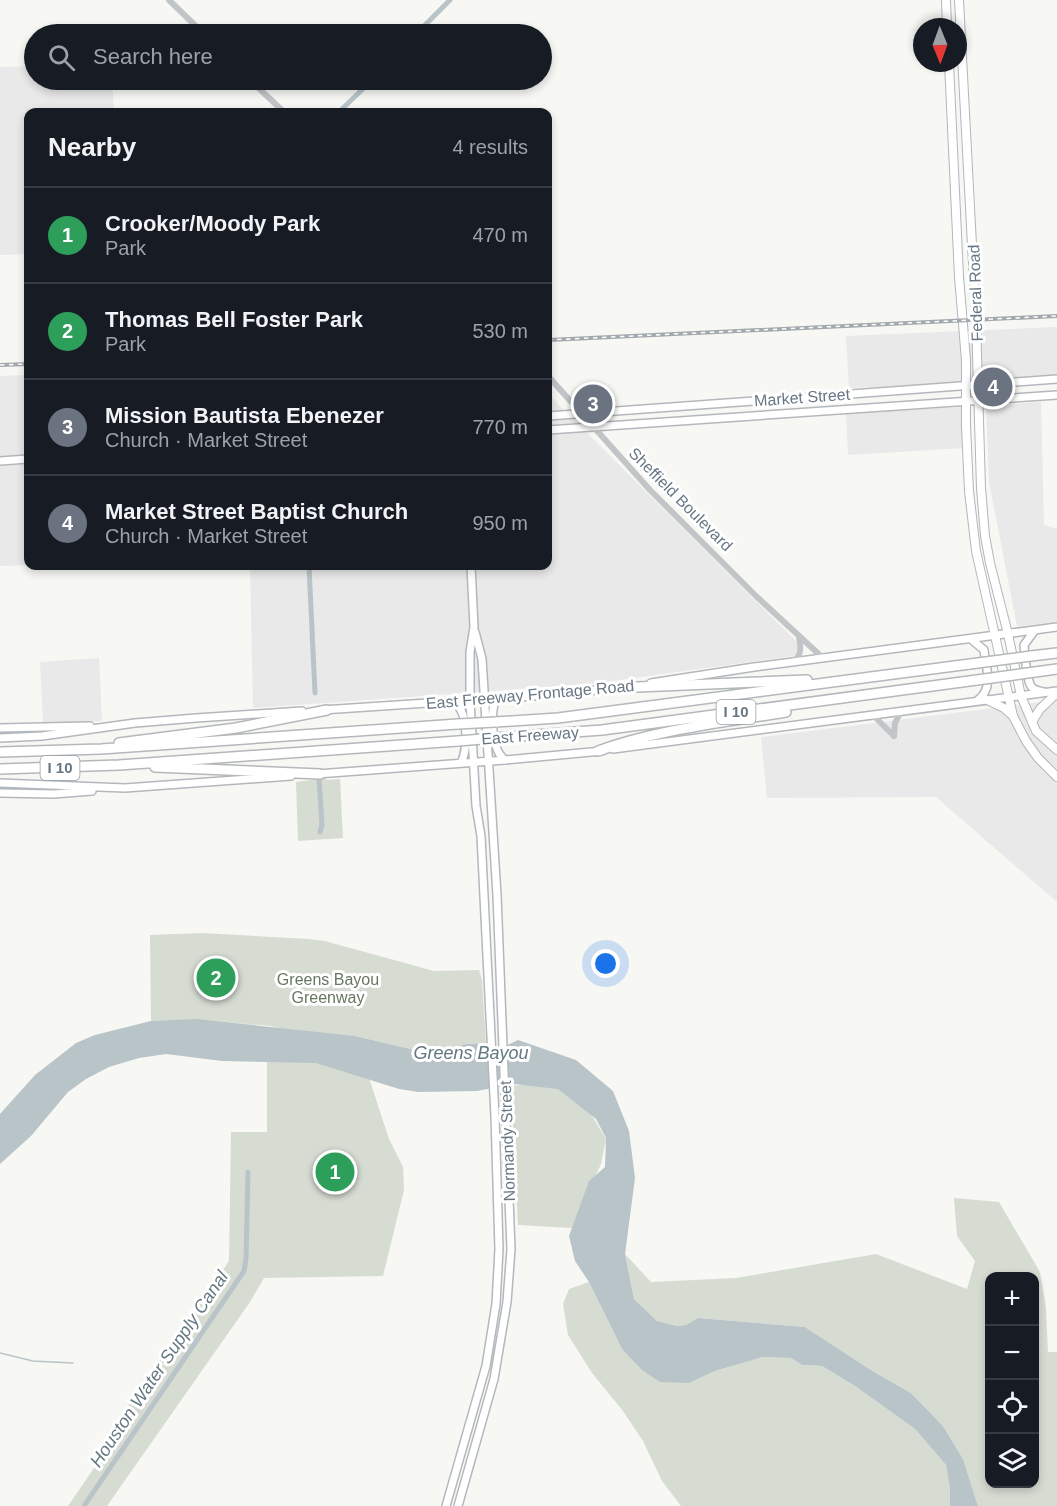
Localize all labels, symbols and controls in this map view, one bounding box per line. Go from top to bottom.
north arrow [913,18,967,72]
search box [24,24,552,90]
icon: search [45,41,78,74]
text: Search here [93,44,213,69]
text: Nearby [48,132,136,162]
text: 4 results [452,136,528,158]
text: Crooker/Moody Park [105,211,320,236]
text: 1 [62,224,73,246]
text: 470 m [472,224,528,246]
text: Park [105,237,146,259]
street label: Federal Road [965,244,986,342]
text: Thomas Bell Foster Park [105,307,363,332]
text: 2 [62,320,73,342]
text: 530 m [472,320,528,342]
text: Park [105,333,146,355]
pin: 4 [974,364,1012,410]
pin: 3 [574,382,612,426]
street label: Market Street [754,386,851,409]
text: Mission Bautista Ebenezer [105,403,384,428]
text: 3 [62,416,73,438]
text: 770 m [472,416,528,438]
text: Church · Market Street [105,429,307,451]
street label: Sheffield Boulevard [626,444,736,554]
text: Market Street Baptist Church [105,499,408,524]
text: 4 [62,512,73,534]
text: 950 m [472,512,528,534]
text: Church · Market Street [105,525,307,547]
street label: East Freeway Frontage Road [425,677,635,712]
road number: I 10 [716,700,756,724]
street label: East Freeway [481,724,579,747]
road number: I 10 [40,756,80,780]
your location [591,949,620,978]
pin: 2 [196,956,236,1000]
park label: Greens Bayou Greenway [277,971,379,1006]
water label: Greens Bayou [413,1043,529,1063]
street label: Normandy Street [497,1080,518,1202]
pin: 1 [316,1150,354,1194]
water label: Houston Water Supply Canal [86,1266,233,1471]
map controls [985,1272,1039,1488]
button: + [985,1272,1039,1326]
button: − [985,1326,1039,1380]
button: locate [985,1380,1039,1434]
button: layers [985,1434,1039,1488]

